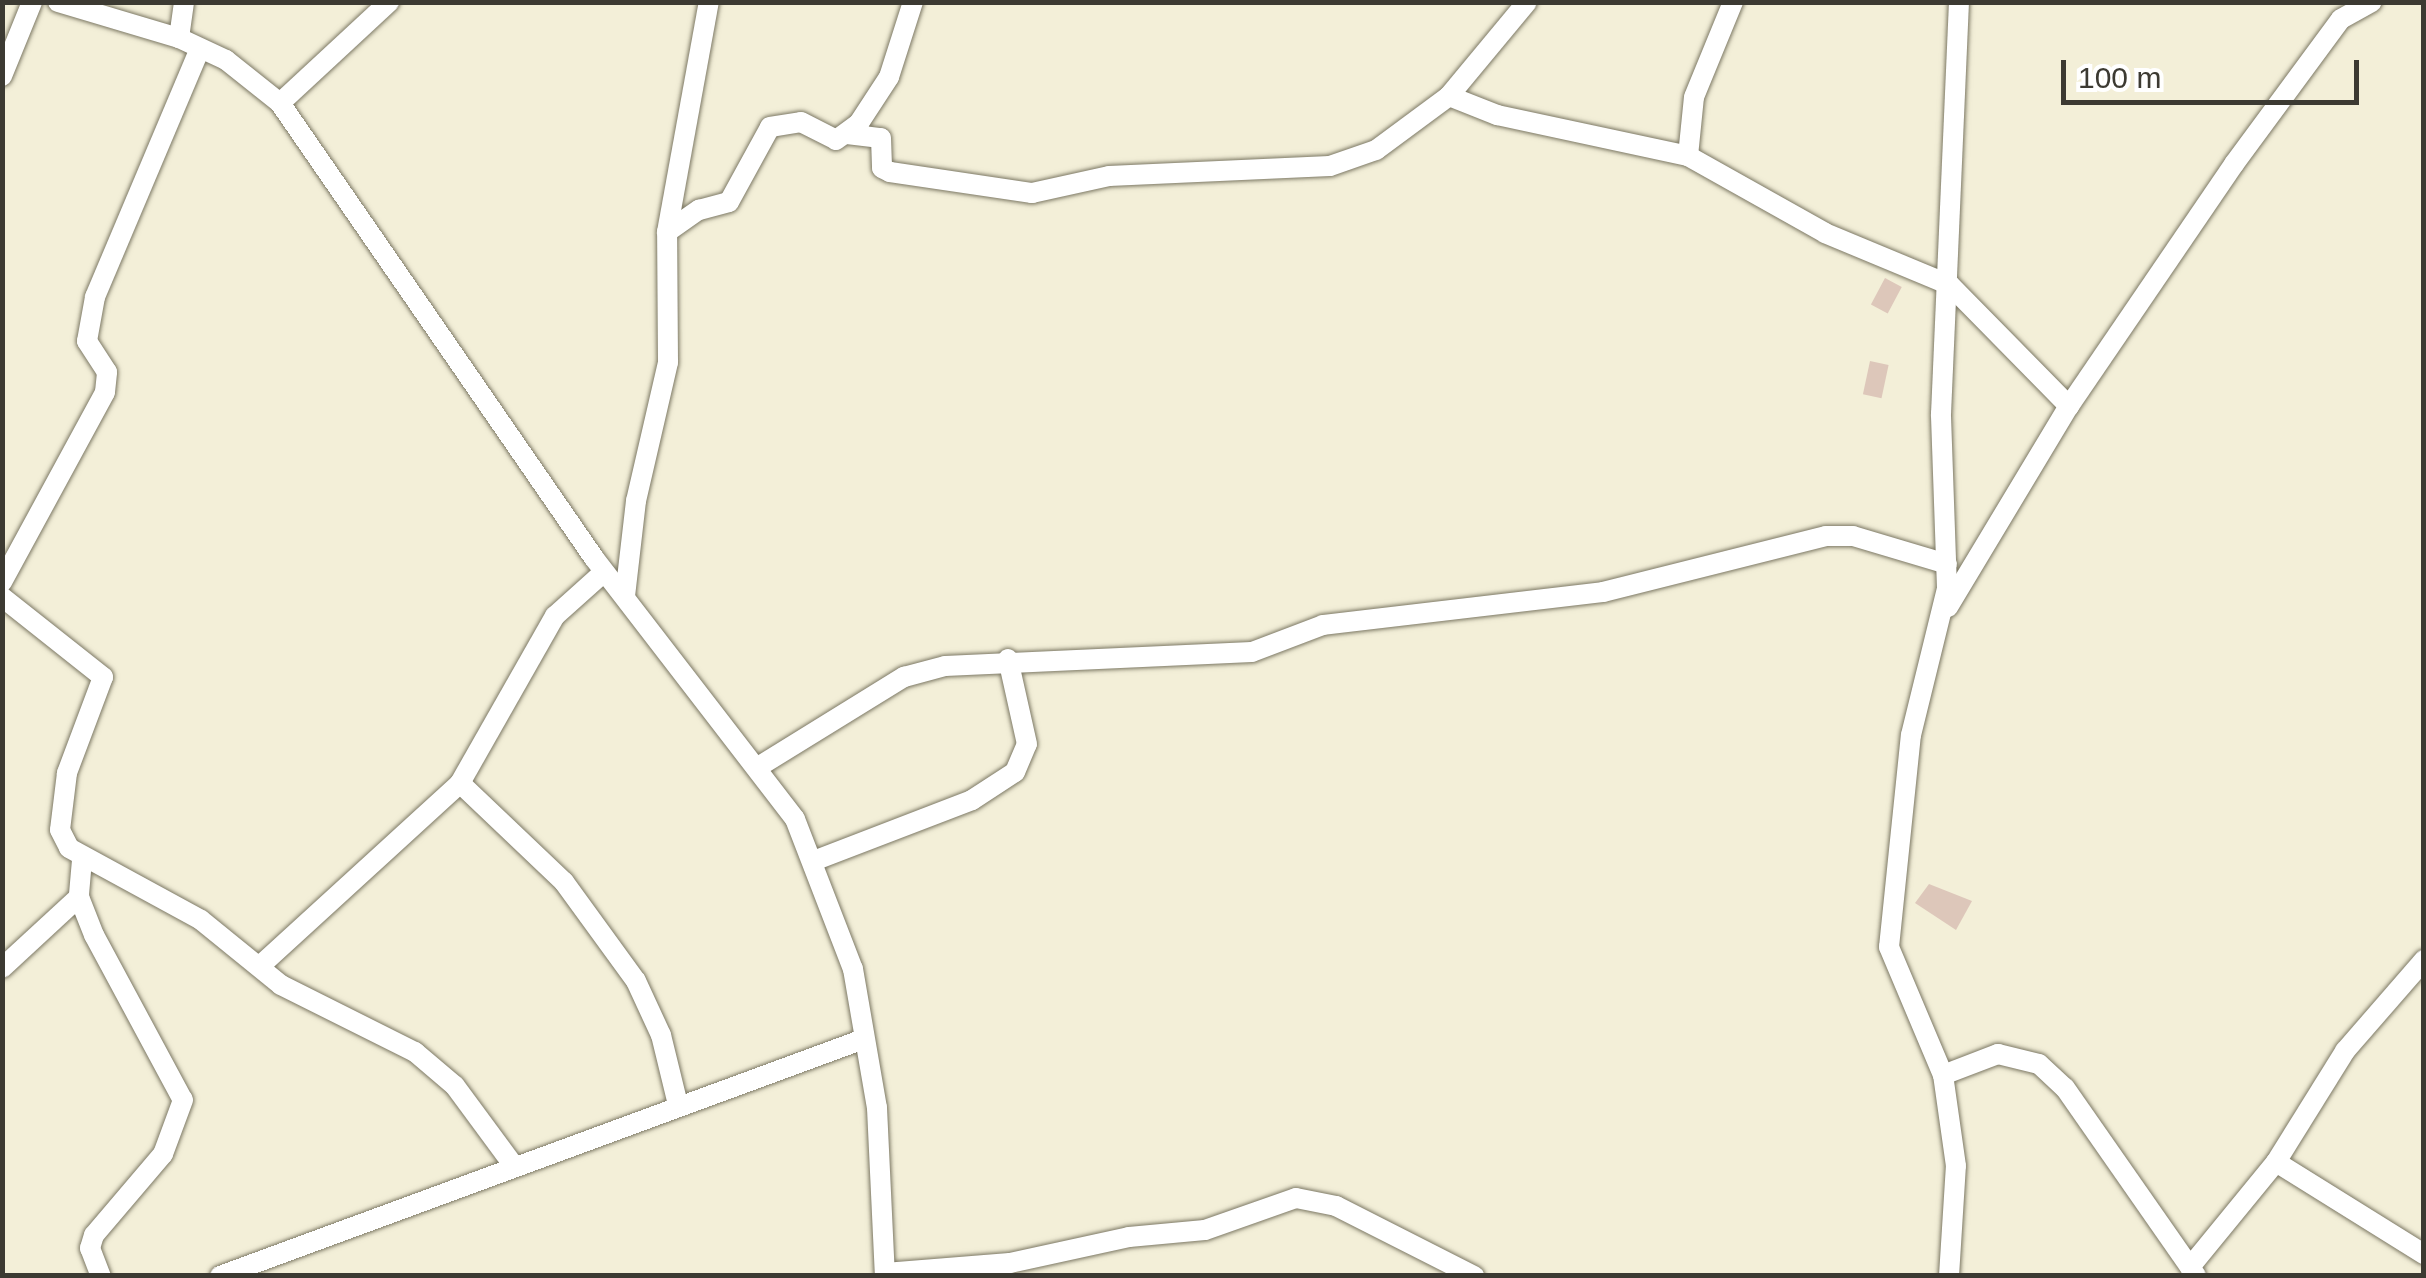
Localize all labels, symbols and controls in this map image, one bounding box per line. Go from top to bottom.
scale bar [2066,40,2364,102]
text: 100 m [2078,61,2161,94]

